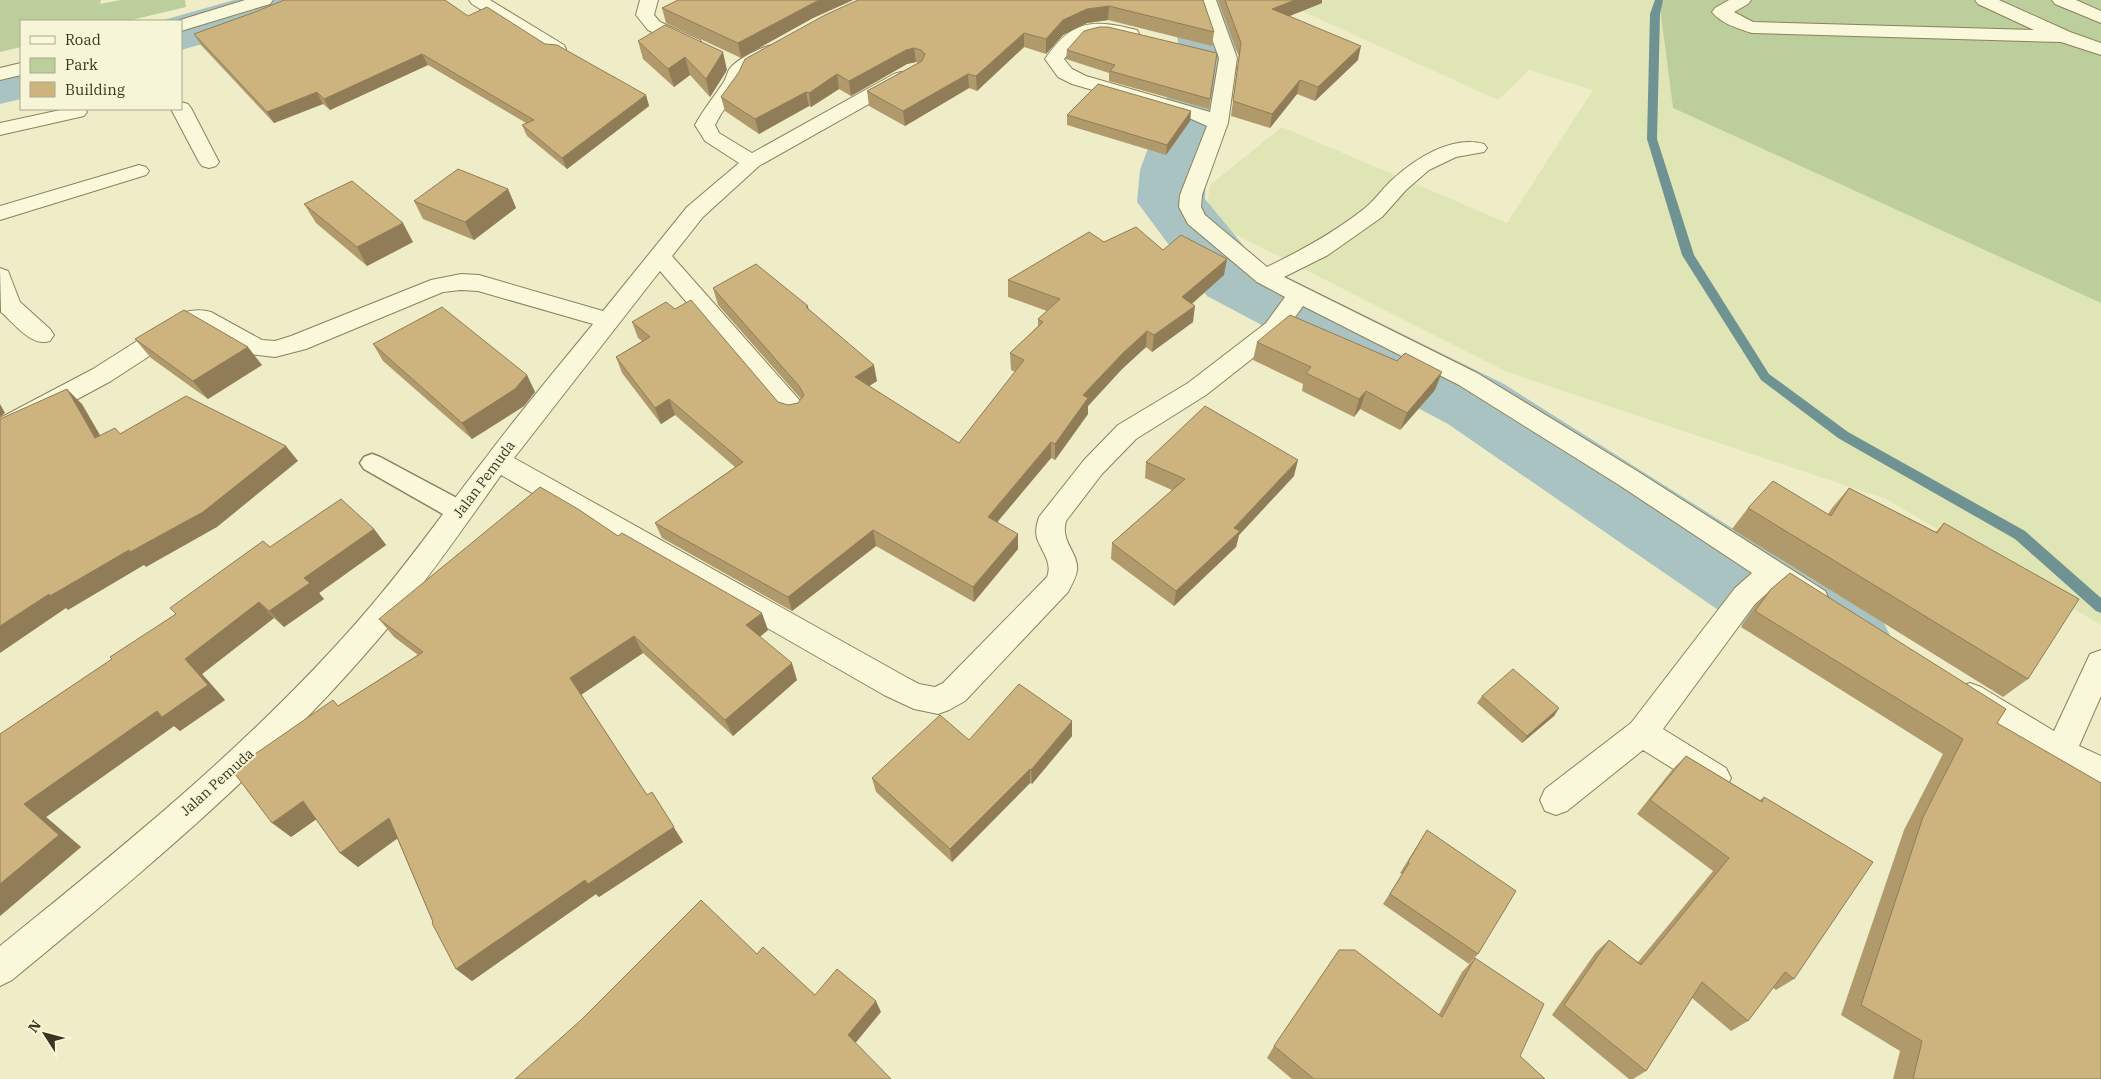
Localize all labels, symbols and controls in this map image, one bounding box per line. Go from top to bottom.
legend [20,20,182,110]
text: Road [65,30,101,49]
text: Park [65,55,98,74]
text: Building [65,80,125,99]
street label: Jalan Pemuda [449,437,519,521]
street label: Jalan Pemuda [177,744,258,820]
north arrow [20,1009,70,1059]
text: N [24,1017,45,1036]

